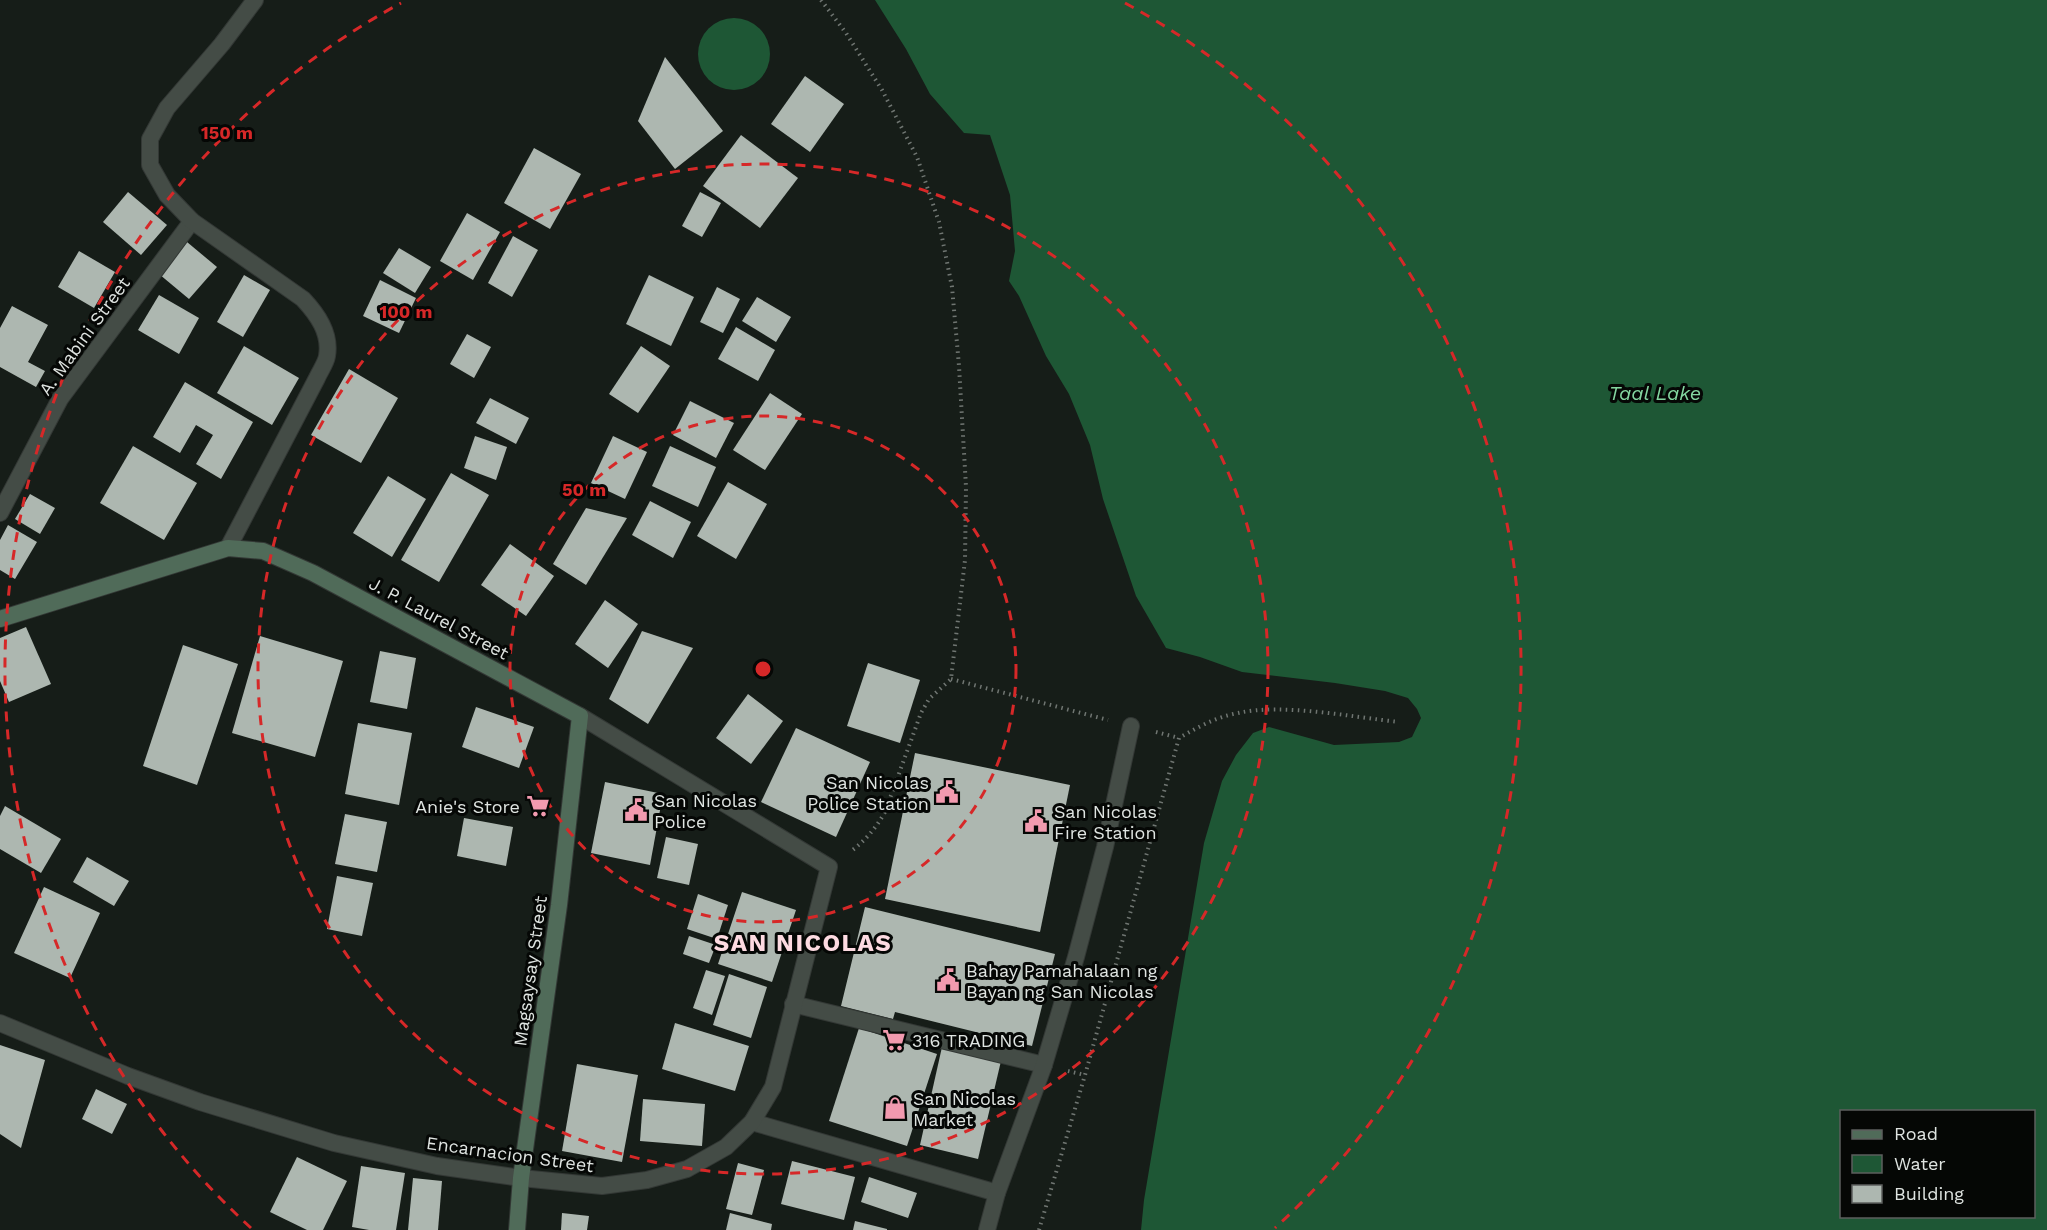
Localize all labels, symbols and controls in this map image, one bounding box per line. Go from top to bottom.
text: 150 m [201,122,253,143]
street label: A. Mabini Street [34,273,134,399]
text: 100 m [379,301,433,322]
water label: Taal Lake [1609,381,1701,405]
text: 50 m [562,479,606,500]
street label: J. P. Laurel Street [366,572,513,664]
centre of rings [753,659,773,679]
place label: San Nicolas Police Station [807,772,929,814]
public building icon: San Nicolas Police Station [934,779,960,805]
place label: San Nicolas Police [654,790,757,832]
supermarket icon: Anie's Store [525,793,551,819]
place label: Anie's Store [415,796,520,817]
public building icon: San Nicolas Police [623,797,649,823]
place label: San Nicolas Fire Station [1054,801,1157,843]
public building icon: San Nicolas Fire Station [1023,808,1049,834]
street label: Magsaysay Street [509,894,551,1047]
district label: SAN NICOLAS [714,929,892,957]
place label: Bahay Pamahalaan ng Bayan ng San Nicolas [966,960,1158,1002]
public building icon: Bahay Pamahalaan ng Bayan ng San Nicolas [935,967,961,993]
supermarket icon: 316 TRADING [881,1027,907,1053]
place label: 316 TRADING [912,1030,1025,1051]
place label: San Nicolas Market [913,1088,1016,1130]
shop icon: San Nicolas Market [882,1095,908,1121]
legend [1840,1110,2035,1218]
text: Road [1894,1123,1938,1144]
street label: Encarnacion Street [425,1132,595,1176]
text: Water [1894,1153,1946,1174]
text: Building [1894,1183,1964,1204]

